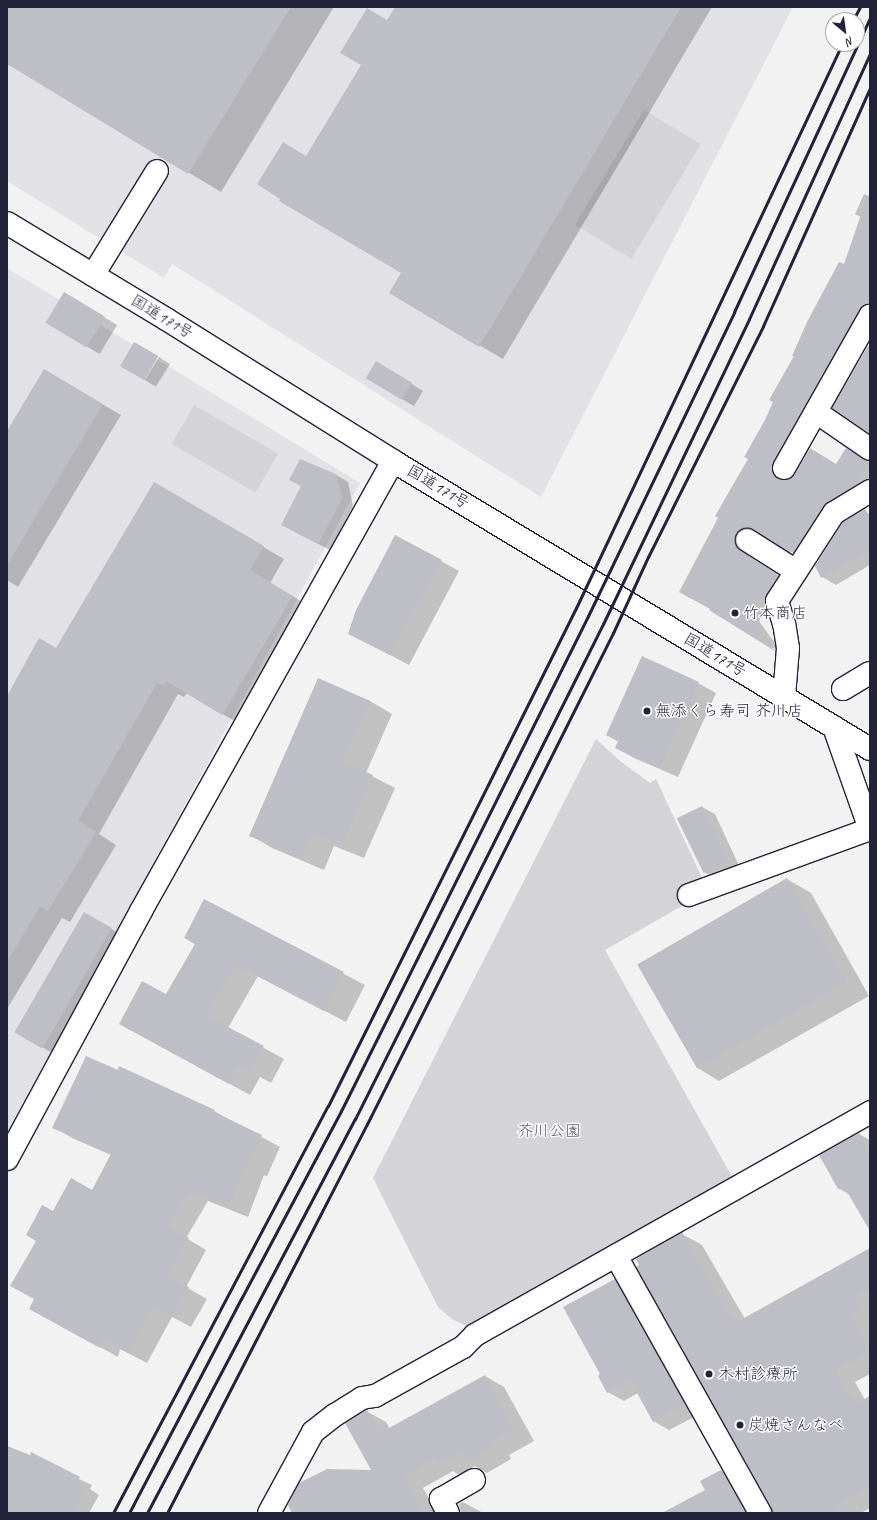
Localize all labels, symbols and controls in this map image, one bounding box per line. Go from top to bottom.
north arrow [825,12,865,52]
text: N [844,34,857,49]
street label: 国道171号 [127,291,197,343]
street label: 国道171号 [403,461,473,513]
place label: 竹本商店 [743,603,807,623]
marker: 竹本商店 [730,608,740,618]
street label: 国道171号 [680,629,750,681]
place label: 無添くら寿司 芥川店 [655,701,803,721]
marker: 無添くら寿司 芥川店 [642,706,652,716]
park label: 芥川公園 [517,1121,581,1141]
place label: 木村診療所 [718,1364,798,1384]
marker: 木村診療所 [703,1368,715,1380]
place label: 炭焼さんなべ [748,1415,844,1435]
marker: 炭焼さんなべ [735,1420,745,1430]

